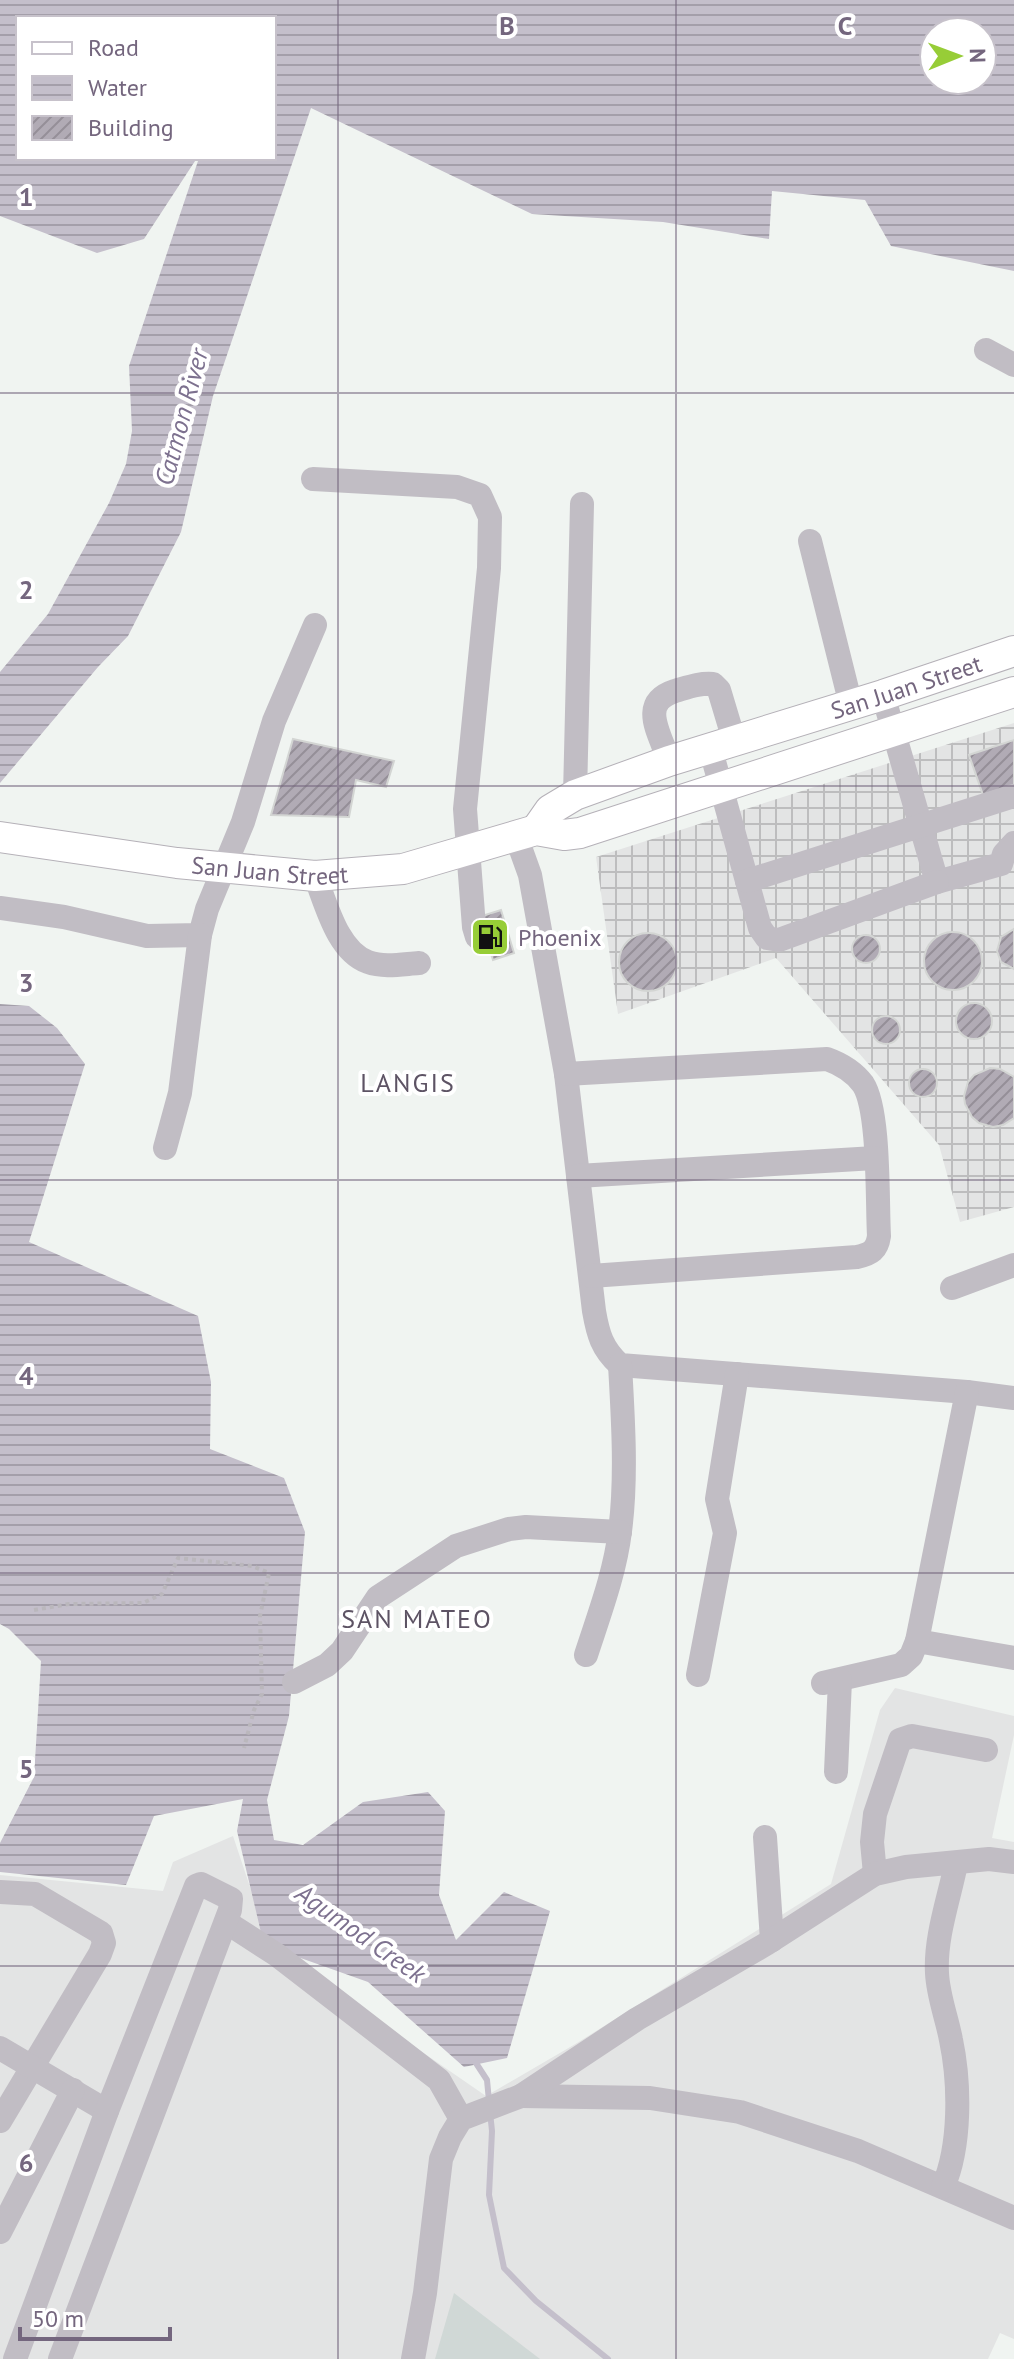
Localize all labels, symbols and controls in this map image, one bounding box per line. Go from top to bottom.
text: B [499,9,515,42]
text: C [838,9,852,42]
legend [16,16,276,160]
north arrow [918,16,998,96]
text: Road [88,32,139,63]
text: N [964,48,992,63]
text: Water [88,72,147,103]
text: Building [88,112,174,143]
text: 1 [19,180,33,213]
water label: Catmon River [147,344,215,489]
text: 2 [19,573,33,606]
street label: San Juan Street [827,648,986,726]
street label: San Juan Street [190,849,349,891]
fuel station icon: Phoenix [469,916,511,958]
place label: Phoenix [518,922,602,953]
text: 3 [19,966,33,999]
district label: LANGIS [360,1066,456,1099]
text: 4 [19,1359,34,1392]
district label: SAN MATEO [341,1602,493,1635]
text: 5 [19,1752,33,1785]
water label: Agumod Creek [289,1875,434,1991]
text: 6 [19,2146,33,2179]
scale bar [20,2291,170,2341]
text: 50 m [32,2303,84,2334]

